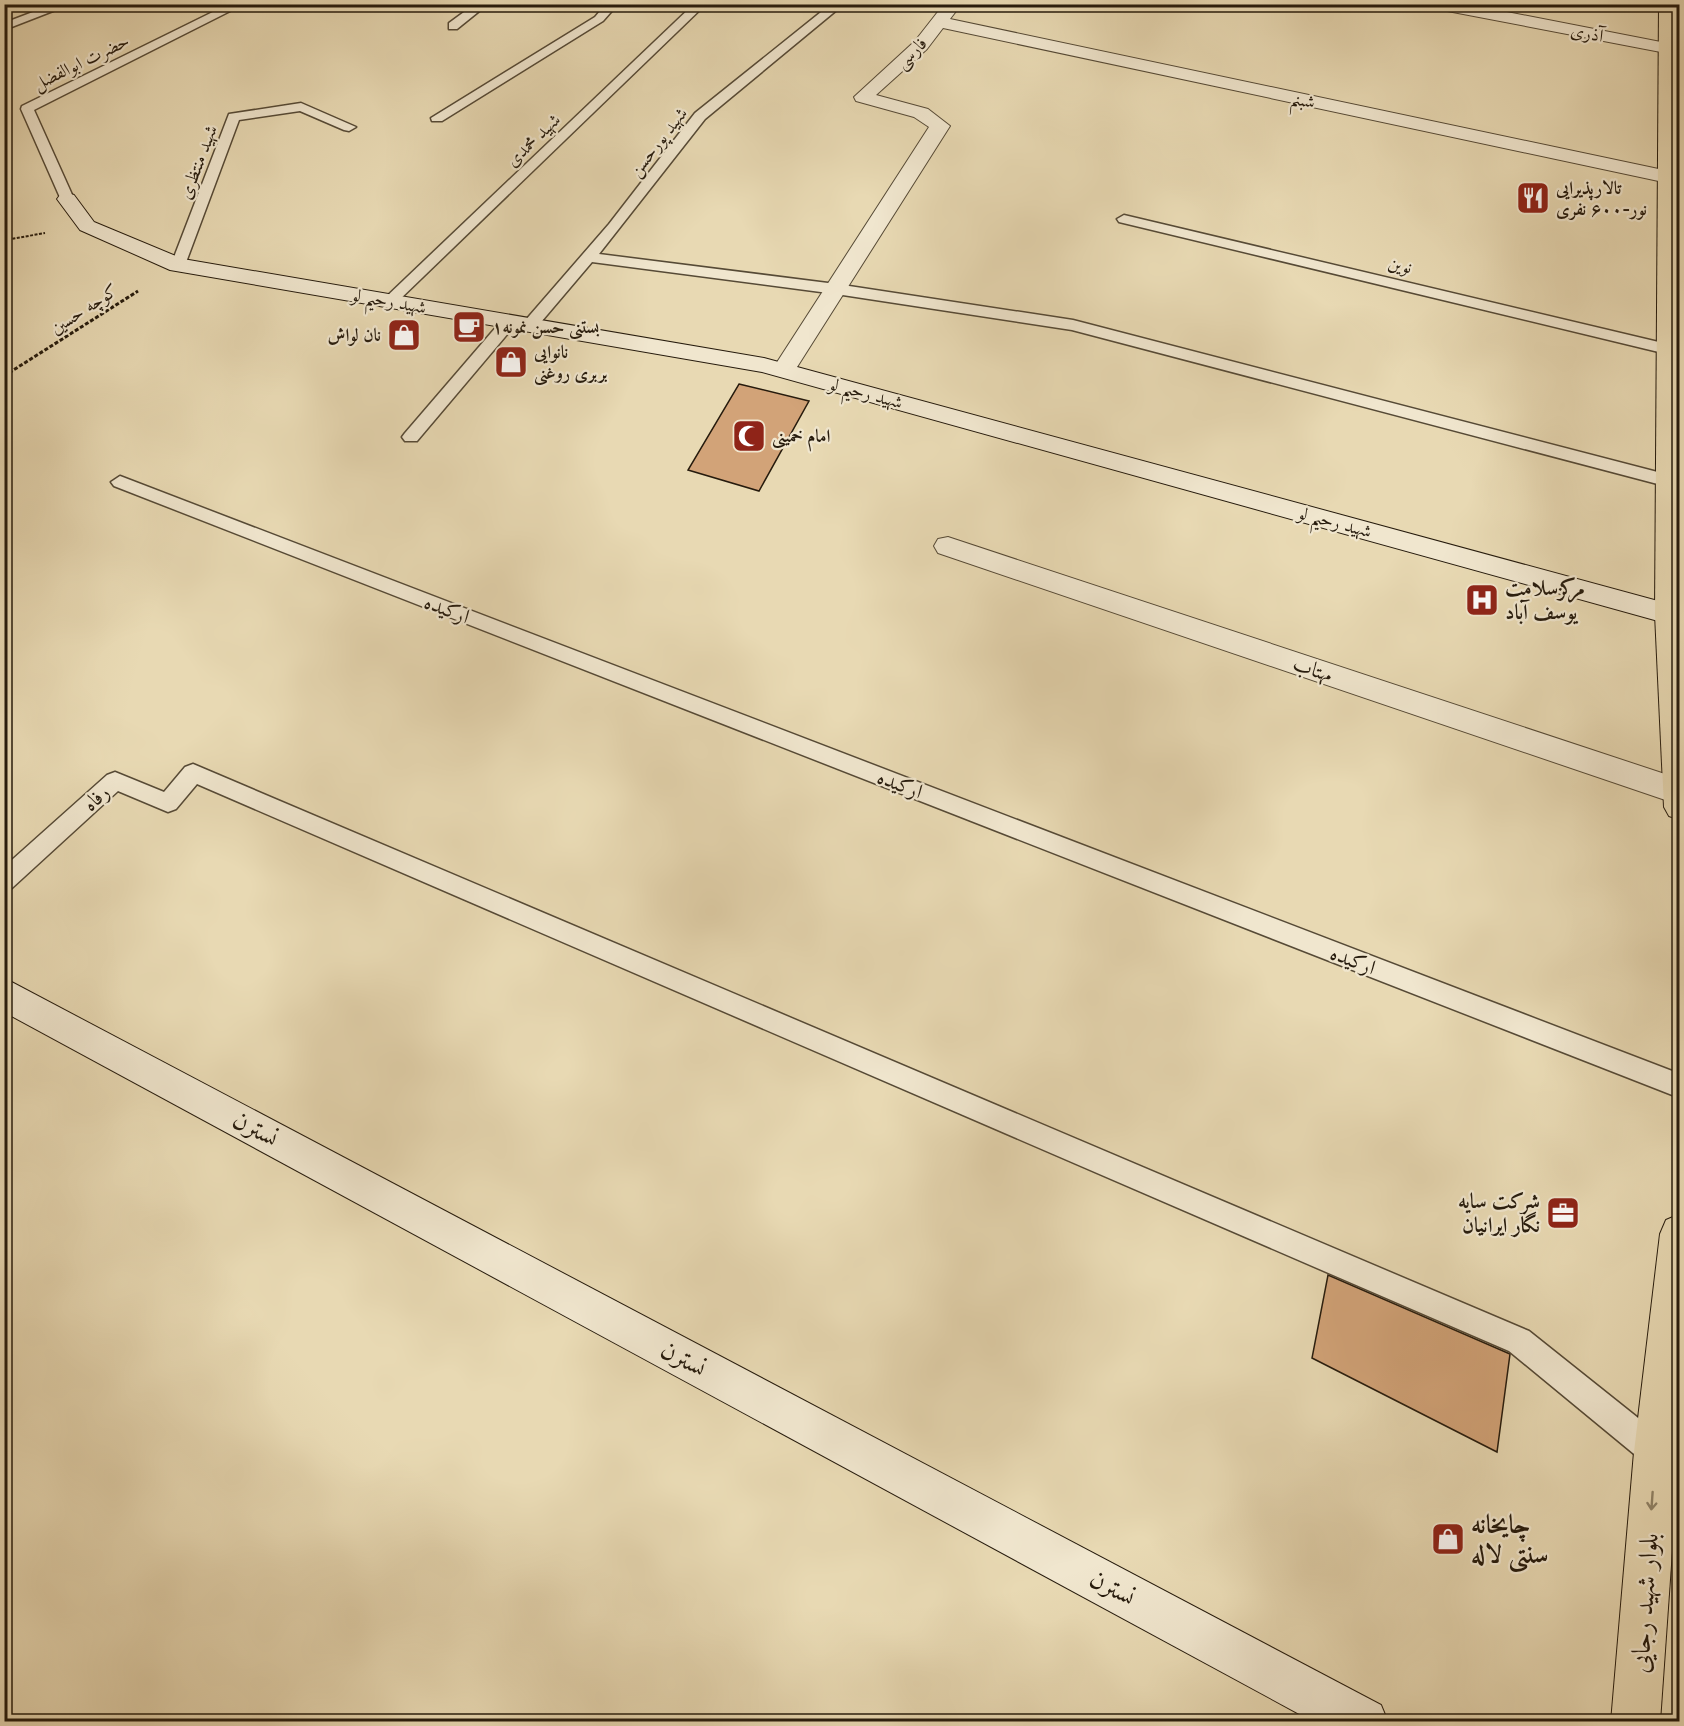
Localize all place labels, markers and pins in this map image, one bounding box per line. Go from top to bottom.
place label: تالارپذیرایی نور-۶۰۰ نفری [1555,177,1647,221]
restaurant icon: تالارپذیرایی نور-۶۰۰ نفری [1515,180,1551,216]
cafe icon: بستنی حسن نمونه۱ [451,309,487,345]
place label: بستنی حسن نمونه۱ [492,316,599,340]
shop icon: نان لواش [386,317,422,353]
place label: نان لواش [328,324,381,346]
place label: نانوایی بربری روغنی [533,341,608,386]
shop icon: نانوایی بربری روغنی [493,344,529,380]
mosque icon: امام خمینی [731,418,767,454]
place label: امام خمینی [772,425,830,452]
place label: مرکزسلامت یوسف آباد [1505,575,1585,625]
hospital icon: مرکزسلامت یوسف آباد [1464,582,1500,618]
place label: شرکت سایه نگار ایرانیان [1458,1188,1540,1238]
office icon: شرکت سایه نگار ایرانیان [1545,1195,1581,1231]
place label: چایخانه سنتی لاله [1471,1508,1548,1573]
shop icon: چایخانه سنتی لاله [1430,1521,1466,1557]

